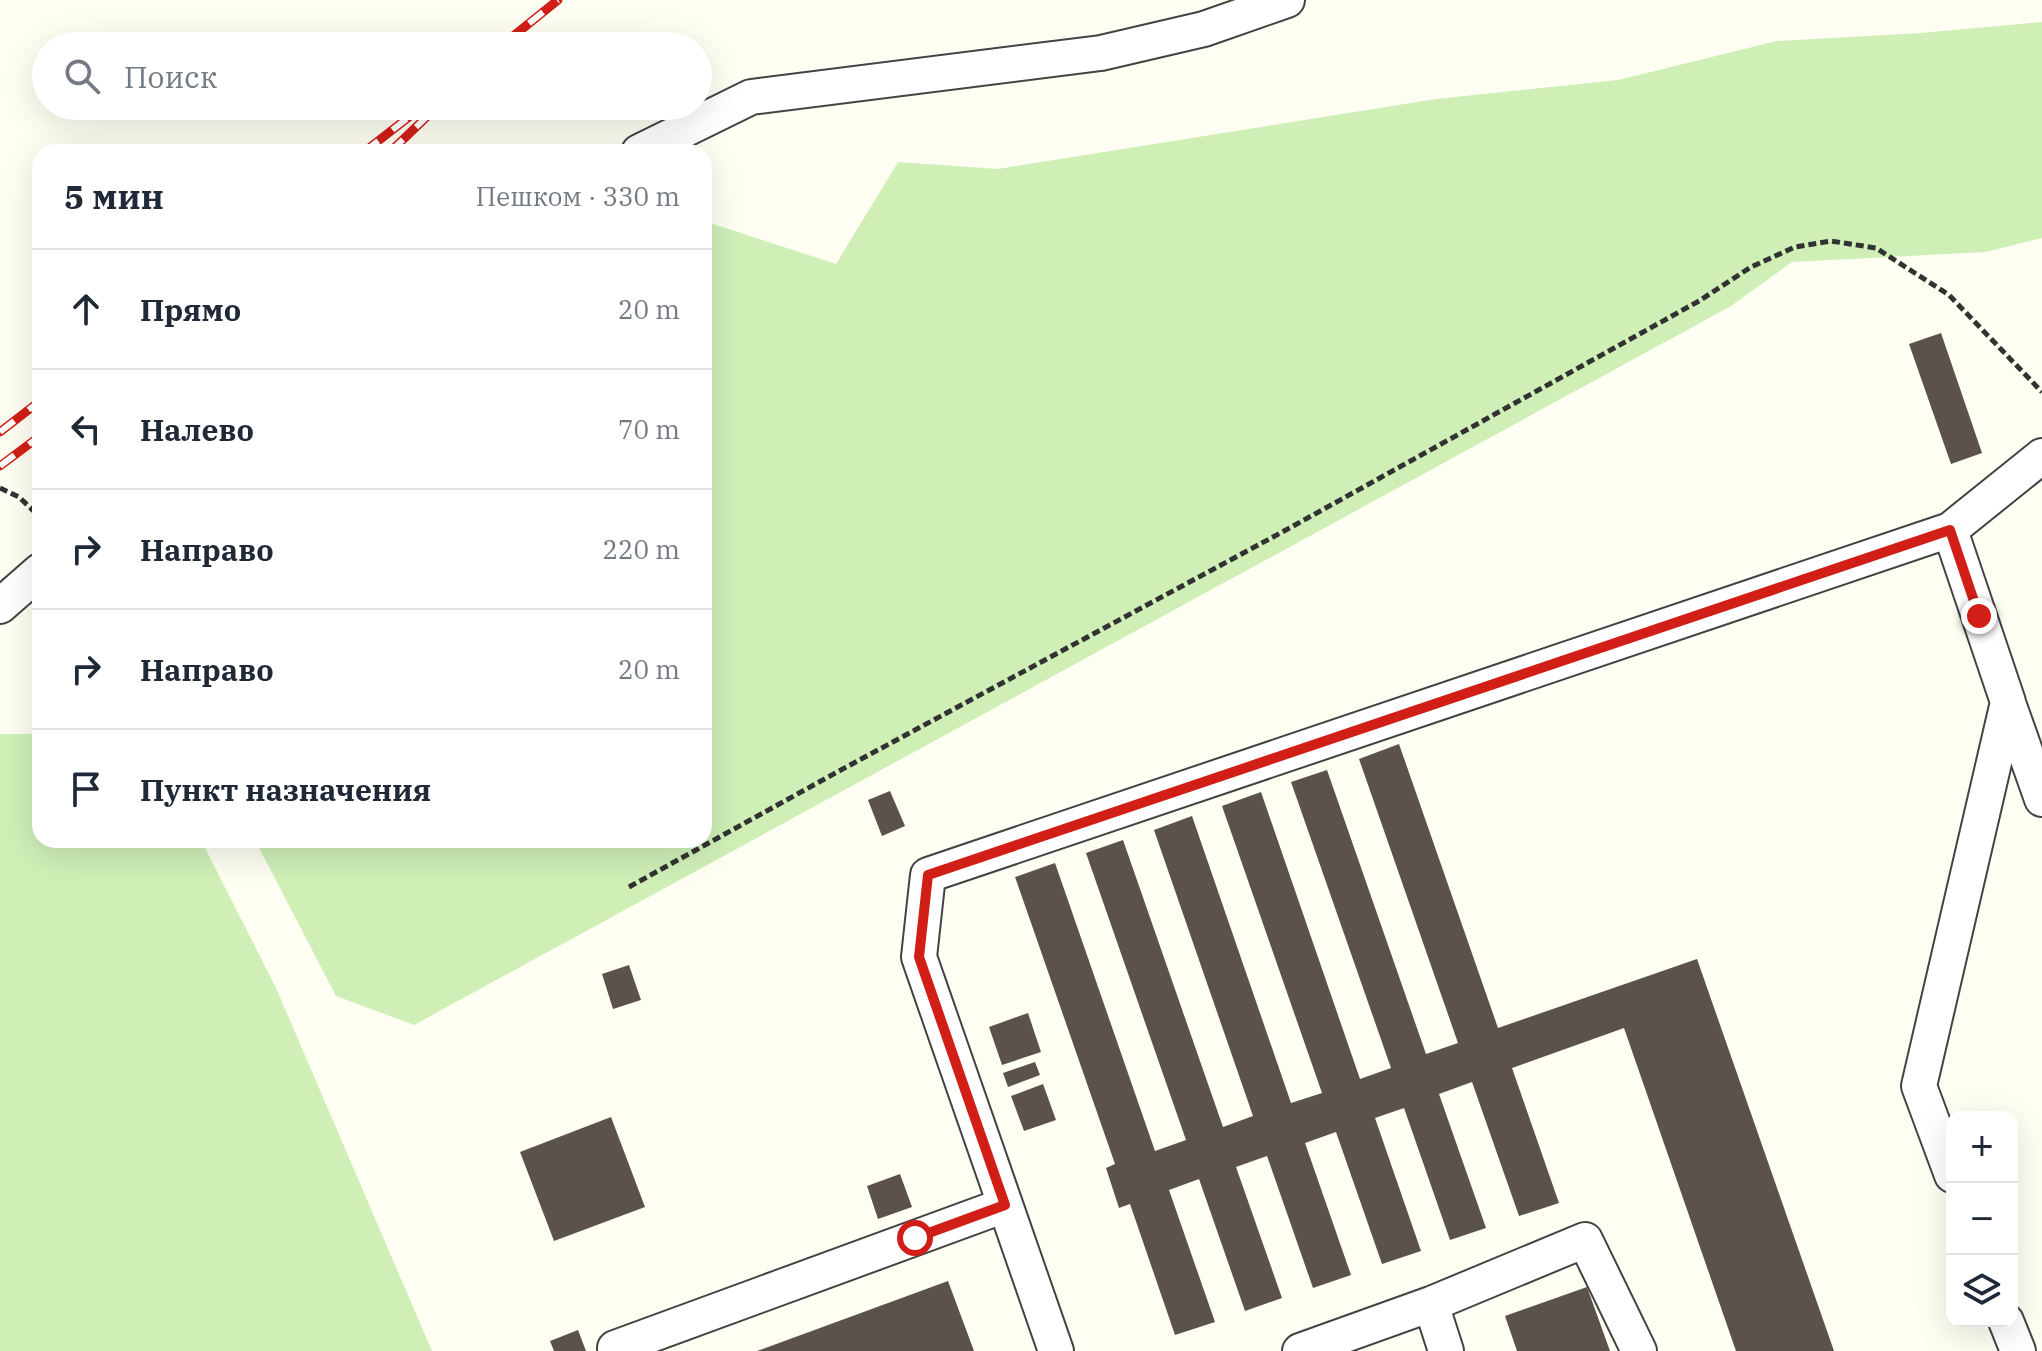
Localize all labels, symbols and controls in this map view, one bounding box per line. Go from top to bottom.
search box [32,32,712,120]
icon: search [60,54,104,98]
text: Поиск [124,57,217,96]
text: 5 мин [64,174,164,218]
text: Пешком · 330 m [476,179,680,213]
icon: ahead [64,287,108,331]
text: Прямо [140,290,241,329]
text: 20 m [618,292,680,326]
icon: left [64,407,108,451]
text: Налево [140,410,254,449]
text: 70 m [618,412,680,446]
icon: right [64,527,108,571]
text: Направо [140,530,274,569]
text: 220 m [602,532,680,566]
route end [1961,598,1997,634]
icon: right [64,647,108,691]
text: Направо [140,650,274,689]
text: 20 m [618,652,680,686]
icon: arrive [64,767,108,811]
text: Пункт назначения [140,770,431,809]
map controls [1946,1111,2018,1327]
button: + [1946,1111,2018,1183]
button: − [1946,1183,2018,1255]
route start [897,1220,933,1256]
button: layers [1946,1255,2018,1327]

